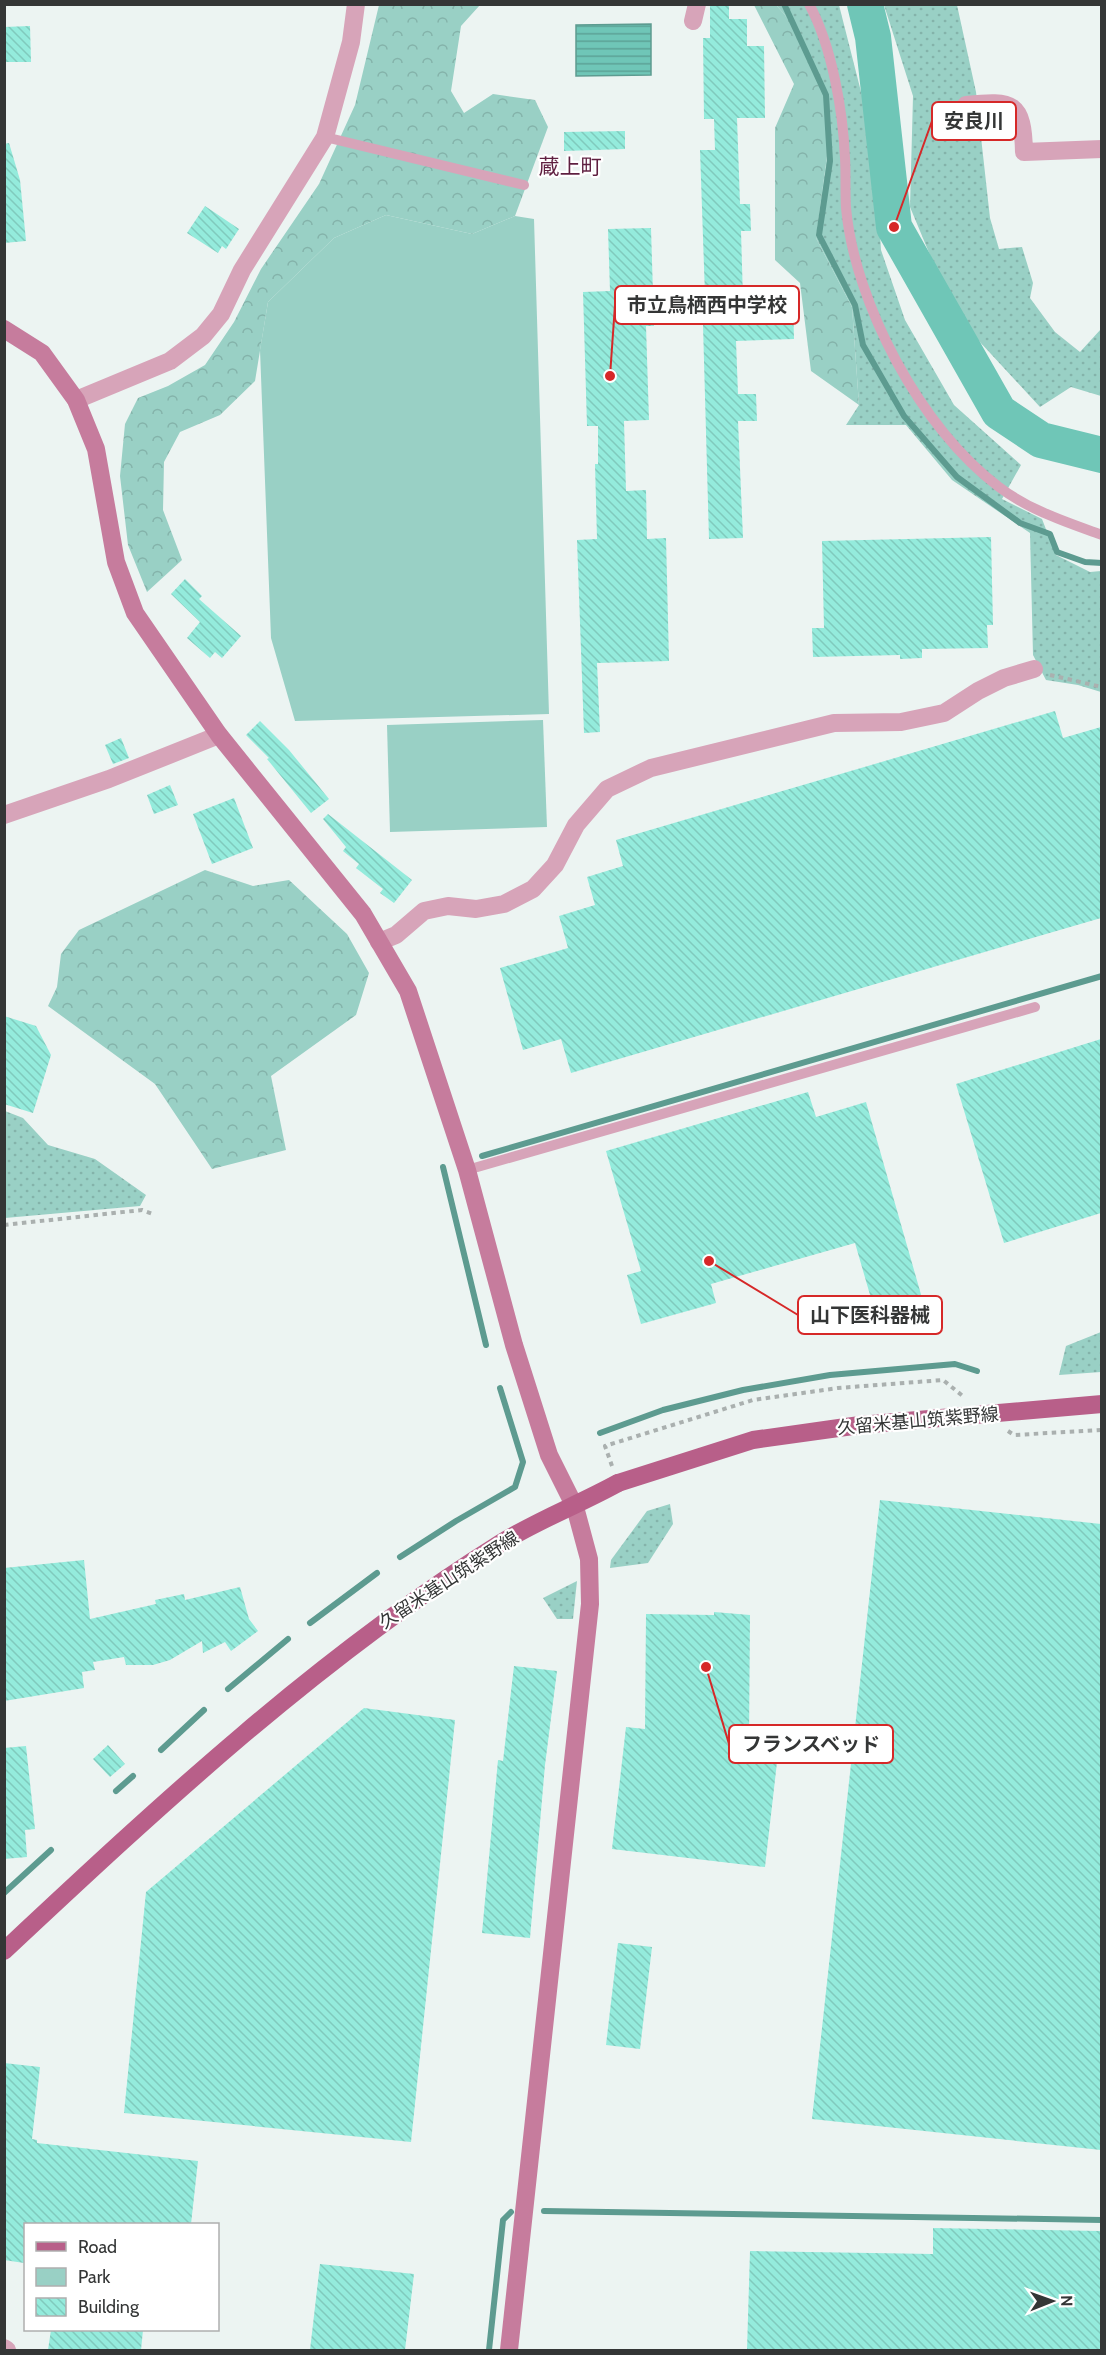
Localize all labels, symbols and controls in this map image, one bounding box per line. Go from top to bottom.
callout: 安良川 [932,102,1016,140]
text: 安良川 [944,109,1004,133]
district label: 蔵上町 [539,154,602,179]
callout: 市立鳥栖西中学校 [615,286,799,324]
text: 市立鳥栖西中学校 [627,293,787,317]
callout: 山下医科器械 [798,1296,942,1334]
text: 山下医科器械 [810,1303,930,1327]
street label: 久留米基山筑紫野線 [836,1403,1000,1439]
street label: 久留米基山筑紫野線 [375,1527,523,1633]
callout: フランスベッド [729,1725,893,1763]
text: フランスベッド [742,1732,880,1756]
legend [24,2223,219,2331]
text: Road [78,2236,117,2258]
text: Park [78,2266,111,2288]
north arrow [1022,2271,1082,2331]
text: N [1057,2295,1076,2307]
text: Building [78,2296,140,2318]

